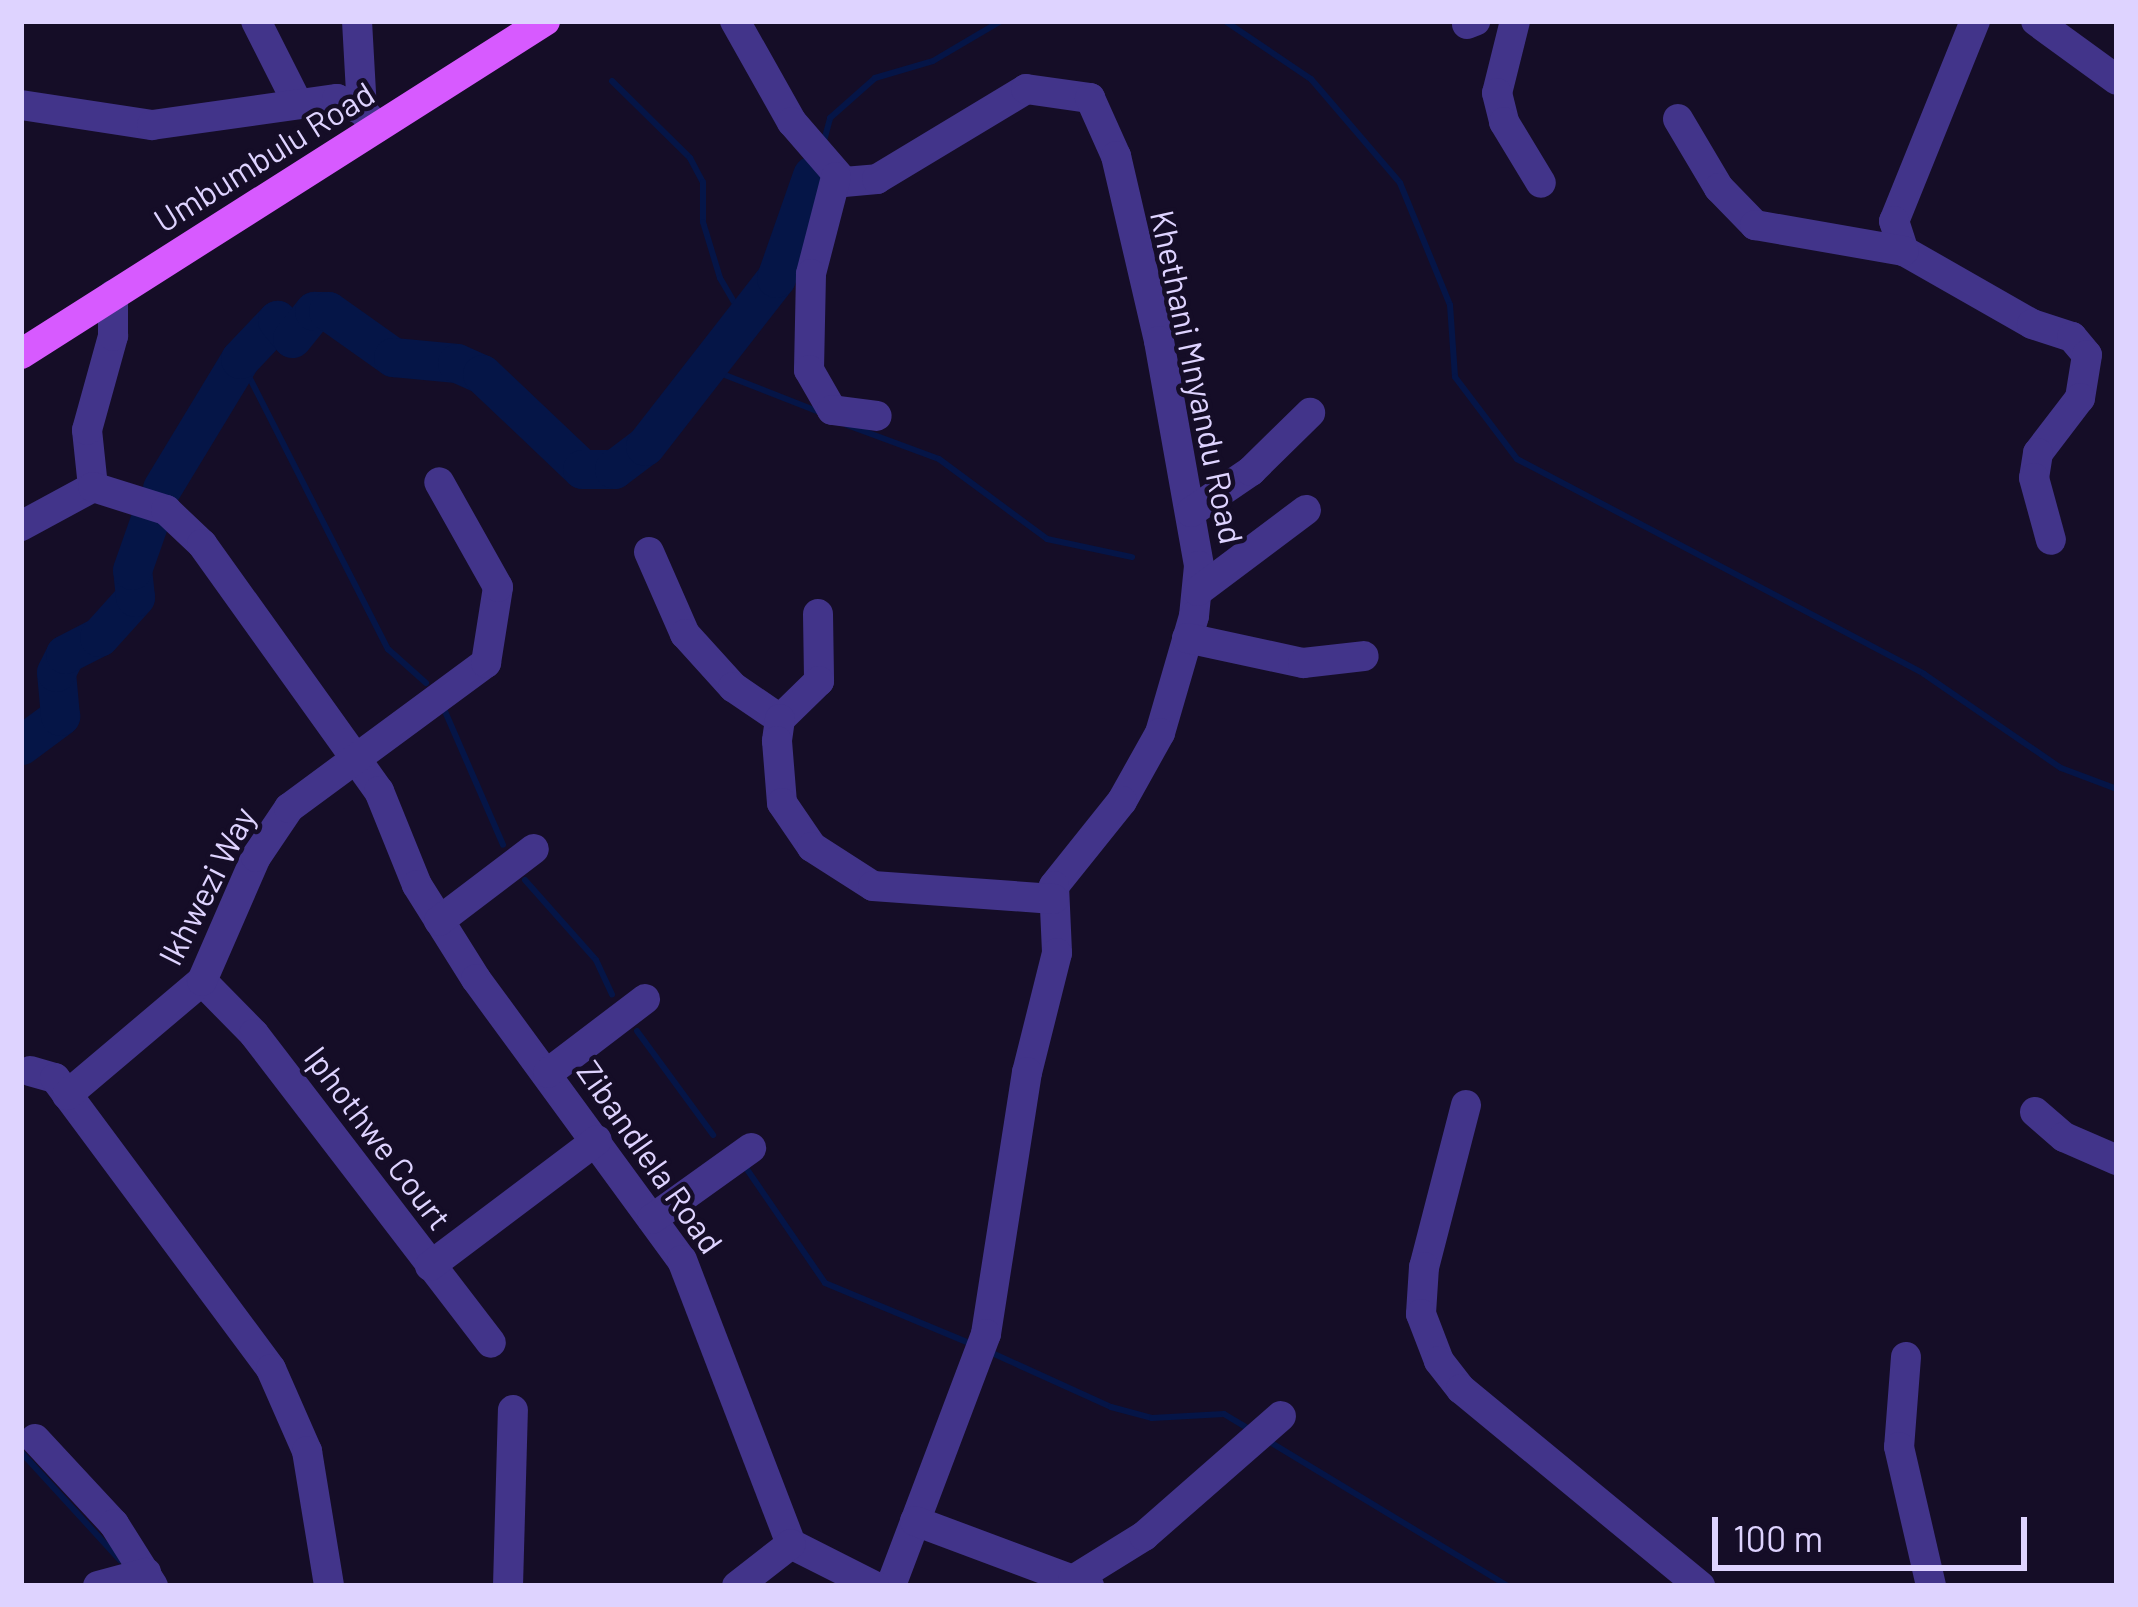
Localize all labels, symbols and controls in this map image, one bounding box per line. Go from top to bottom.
street label: Umbumbulu Road [147,73,381,241]
street label: Khethani Mnyandu Road [1142,207,1252,547]
street label: Ikhwezi Way [150,800,264,972]
street label: Iphothwe Court [296,1039,460,1237]
street label: Zibandlela Road [569,1053,731,1261]
scale bar [1718,1493,2033,1567]
text: 100 m [1733,1516,1823,1559]

